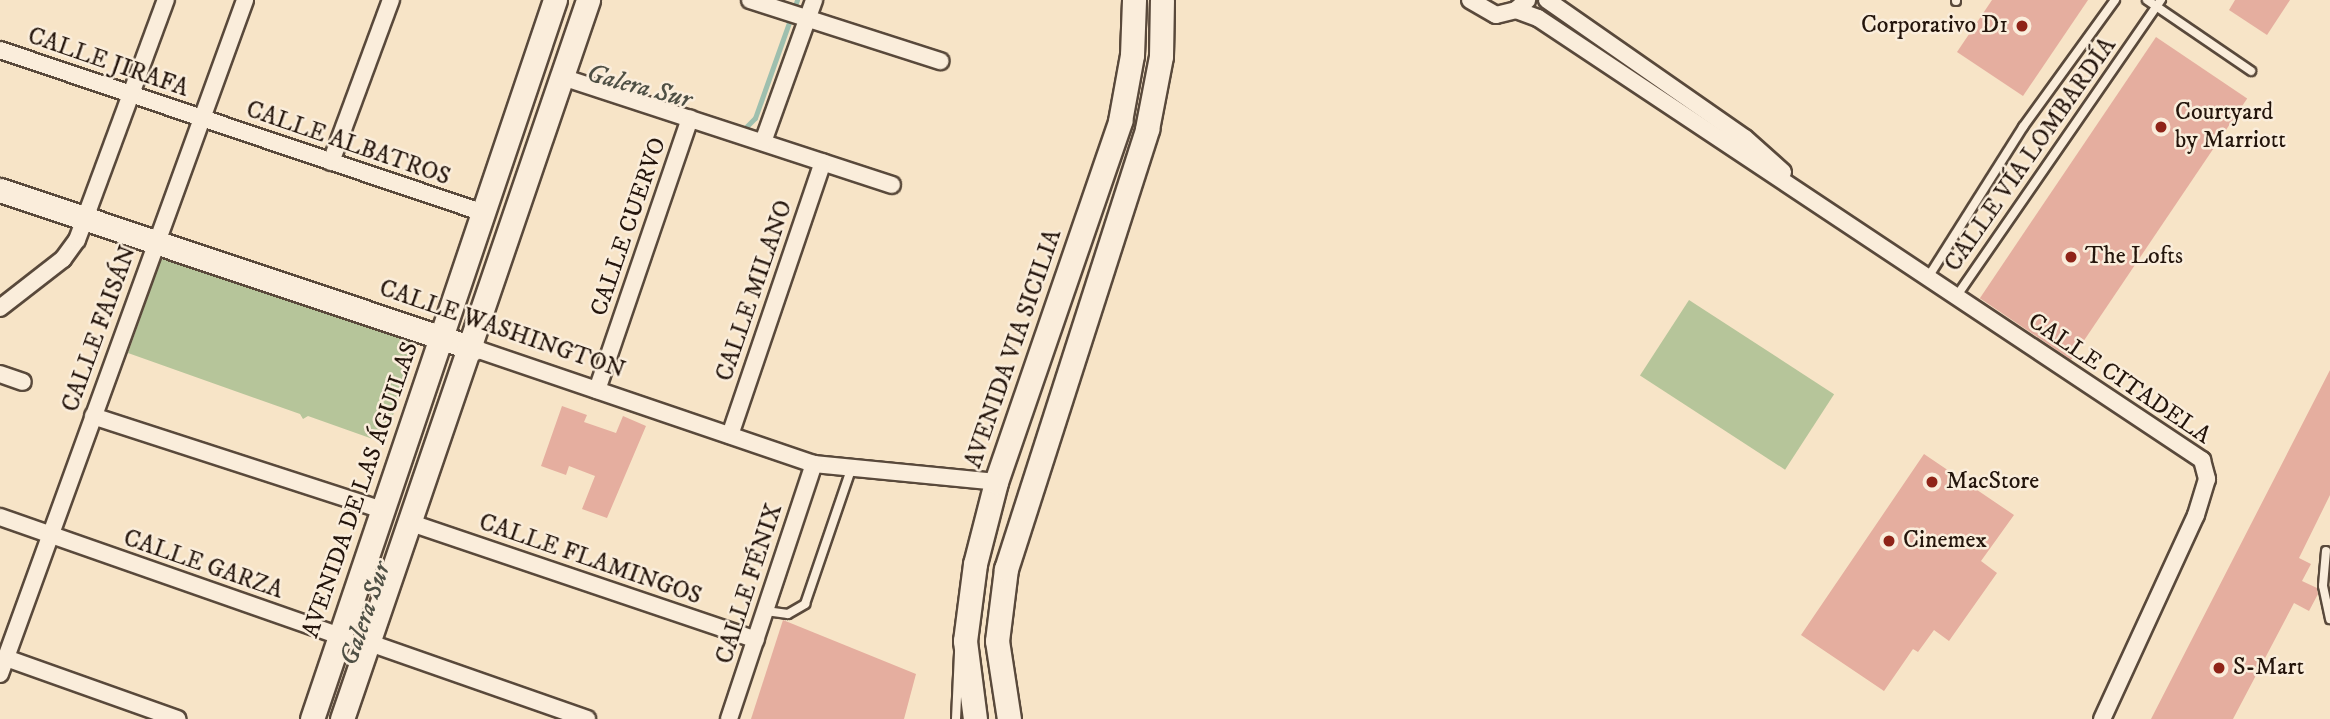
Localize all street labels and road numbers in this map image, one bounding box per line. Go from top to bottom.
street label: CALLE JIRAFA [24,22,192,104]
street label: CALLE VÍA LOMBARDÍA [1939,33,2123,277]
street label: CALLE ALBATROS [242,96,454,192]
street label: CALLE CUERVO [585,134,673,320]
street label: CALLE MILANO [711,197,799,385]
street label: AVENIDA VIA SICILIA [960,226,1068,472]
street label: CALLE FAISÁN [57,242,143,416]
street label: CALLE WASHINGTON [375,274,629,386]
street label: CALLE CITADELA [2022,307,2216,451]
street label: AVENIDA DE LAS ÁGUILAS [297,338,425,642]
street label: CALLE FÉNIX [711,500,789,668]
street label: CALLE FLAMINGOS [475,508,705,612]
street label: CALLE GARZA [120,524,286,606]

